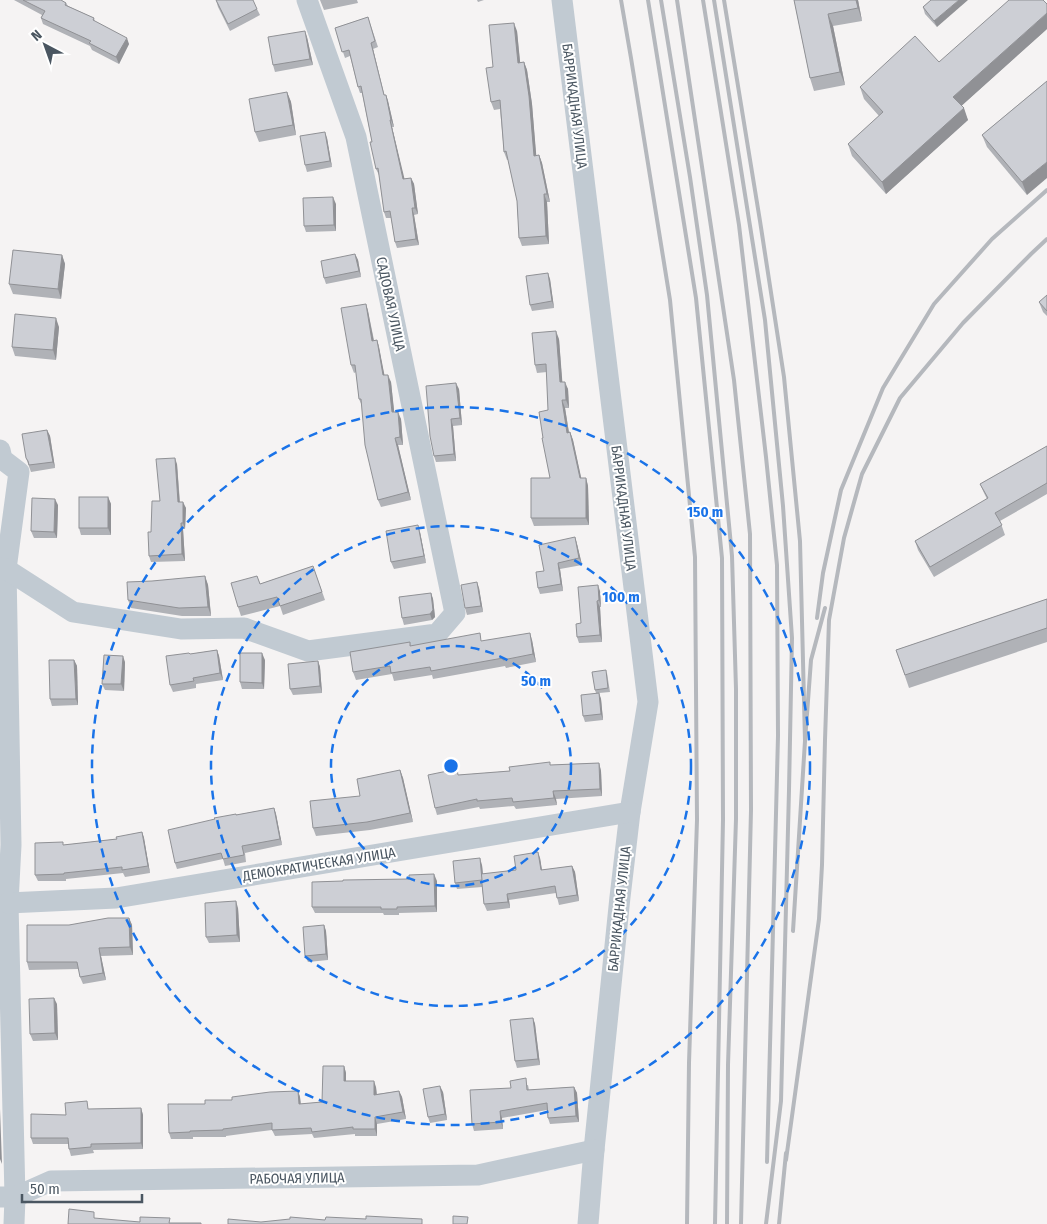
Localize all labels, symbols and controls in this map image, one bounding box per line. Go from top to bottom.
north arrow [20,20,70,70]
text: N [28,26,46,45]
street label: БАРРИКАДНАЯ УЛИЦА [558,42,591,170]
street label: САДОВАЯ УЛИЦА [372,255,409,353]
street label: БАРРИКАДНАЯ УЛИЦА [607,444,640,572]
text: 150 m [687,503,723,521]
text: 100 m [602,588,640,606]
text: 50 m [521,672,551,690]
centre of rings [442,757,460,775]
street label: ДЕМОКРАТИЧЕСКАЯ УЛИЦА [240,844,397,885]
street label: БАРРИКАДНАЯ УЛИЦА [604,845,635,973]
street label: РАБОЧАЯ УЛИЦА [249,1169,345,1188]
scale bar [22,1172,142,1204]
text: 50 m [30,1180,60,1198]

